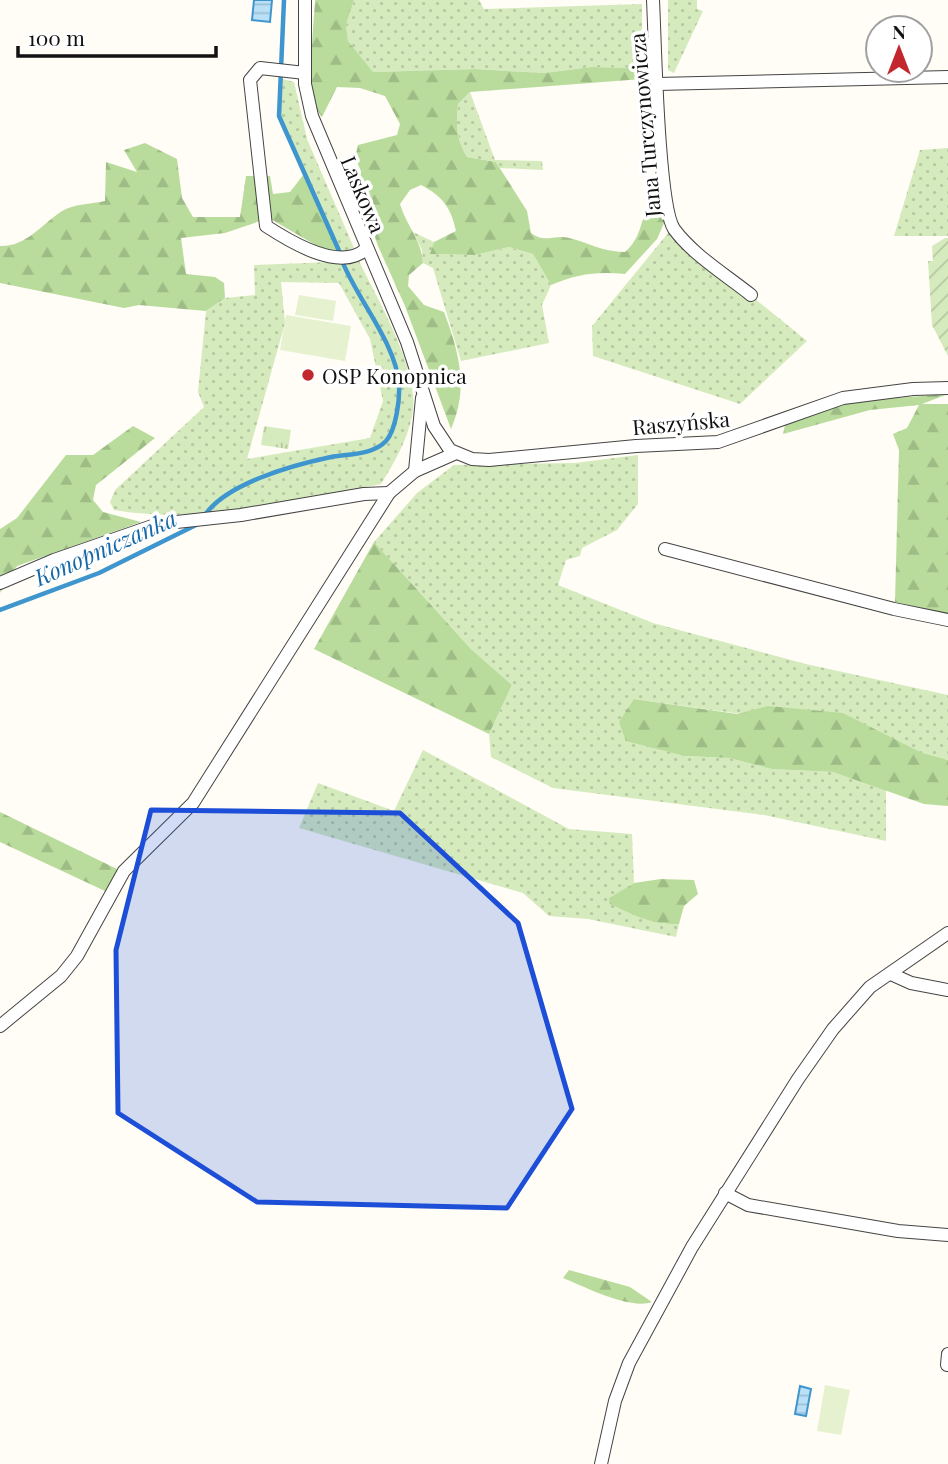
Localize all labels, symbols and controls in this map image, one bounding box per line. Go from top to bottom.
scale bar [18,14,215,58]
north arrow [864,14,934,84]
text: N [892,18,906,44]
text: 100 m [28,23,85,51]
street label: Jana Turczynowicza [622,31,666,219]
street label: Laskowa [335,151,393,237]
place label: OSP Konopnica [322,361,467,389]
marker: OSP Konopnica [300,367,316,383]
street label: Raszyńska [631,404,731,440]
water label: Konopniczanka [28,502,181,593]

